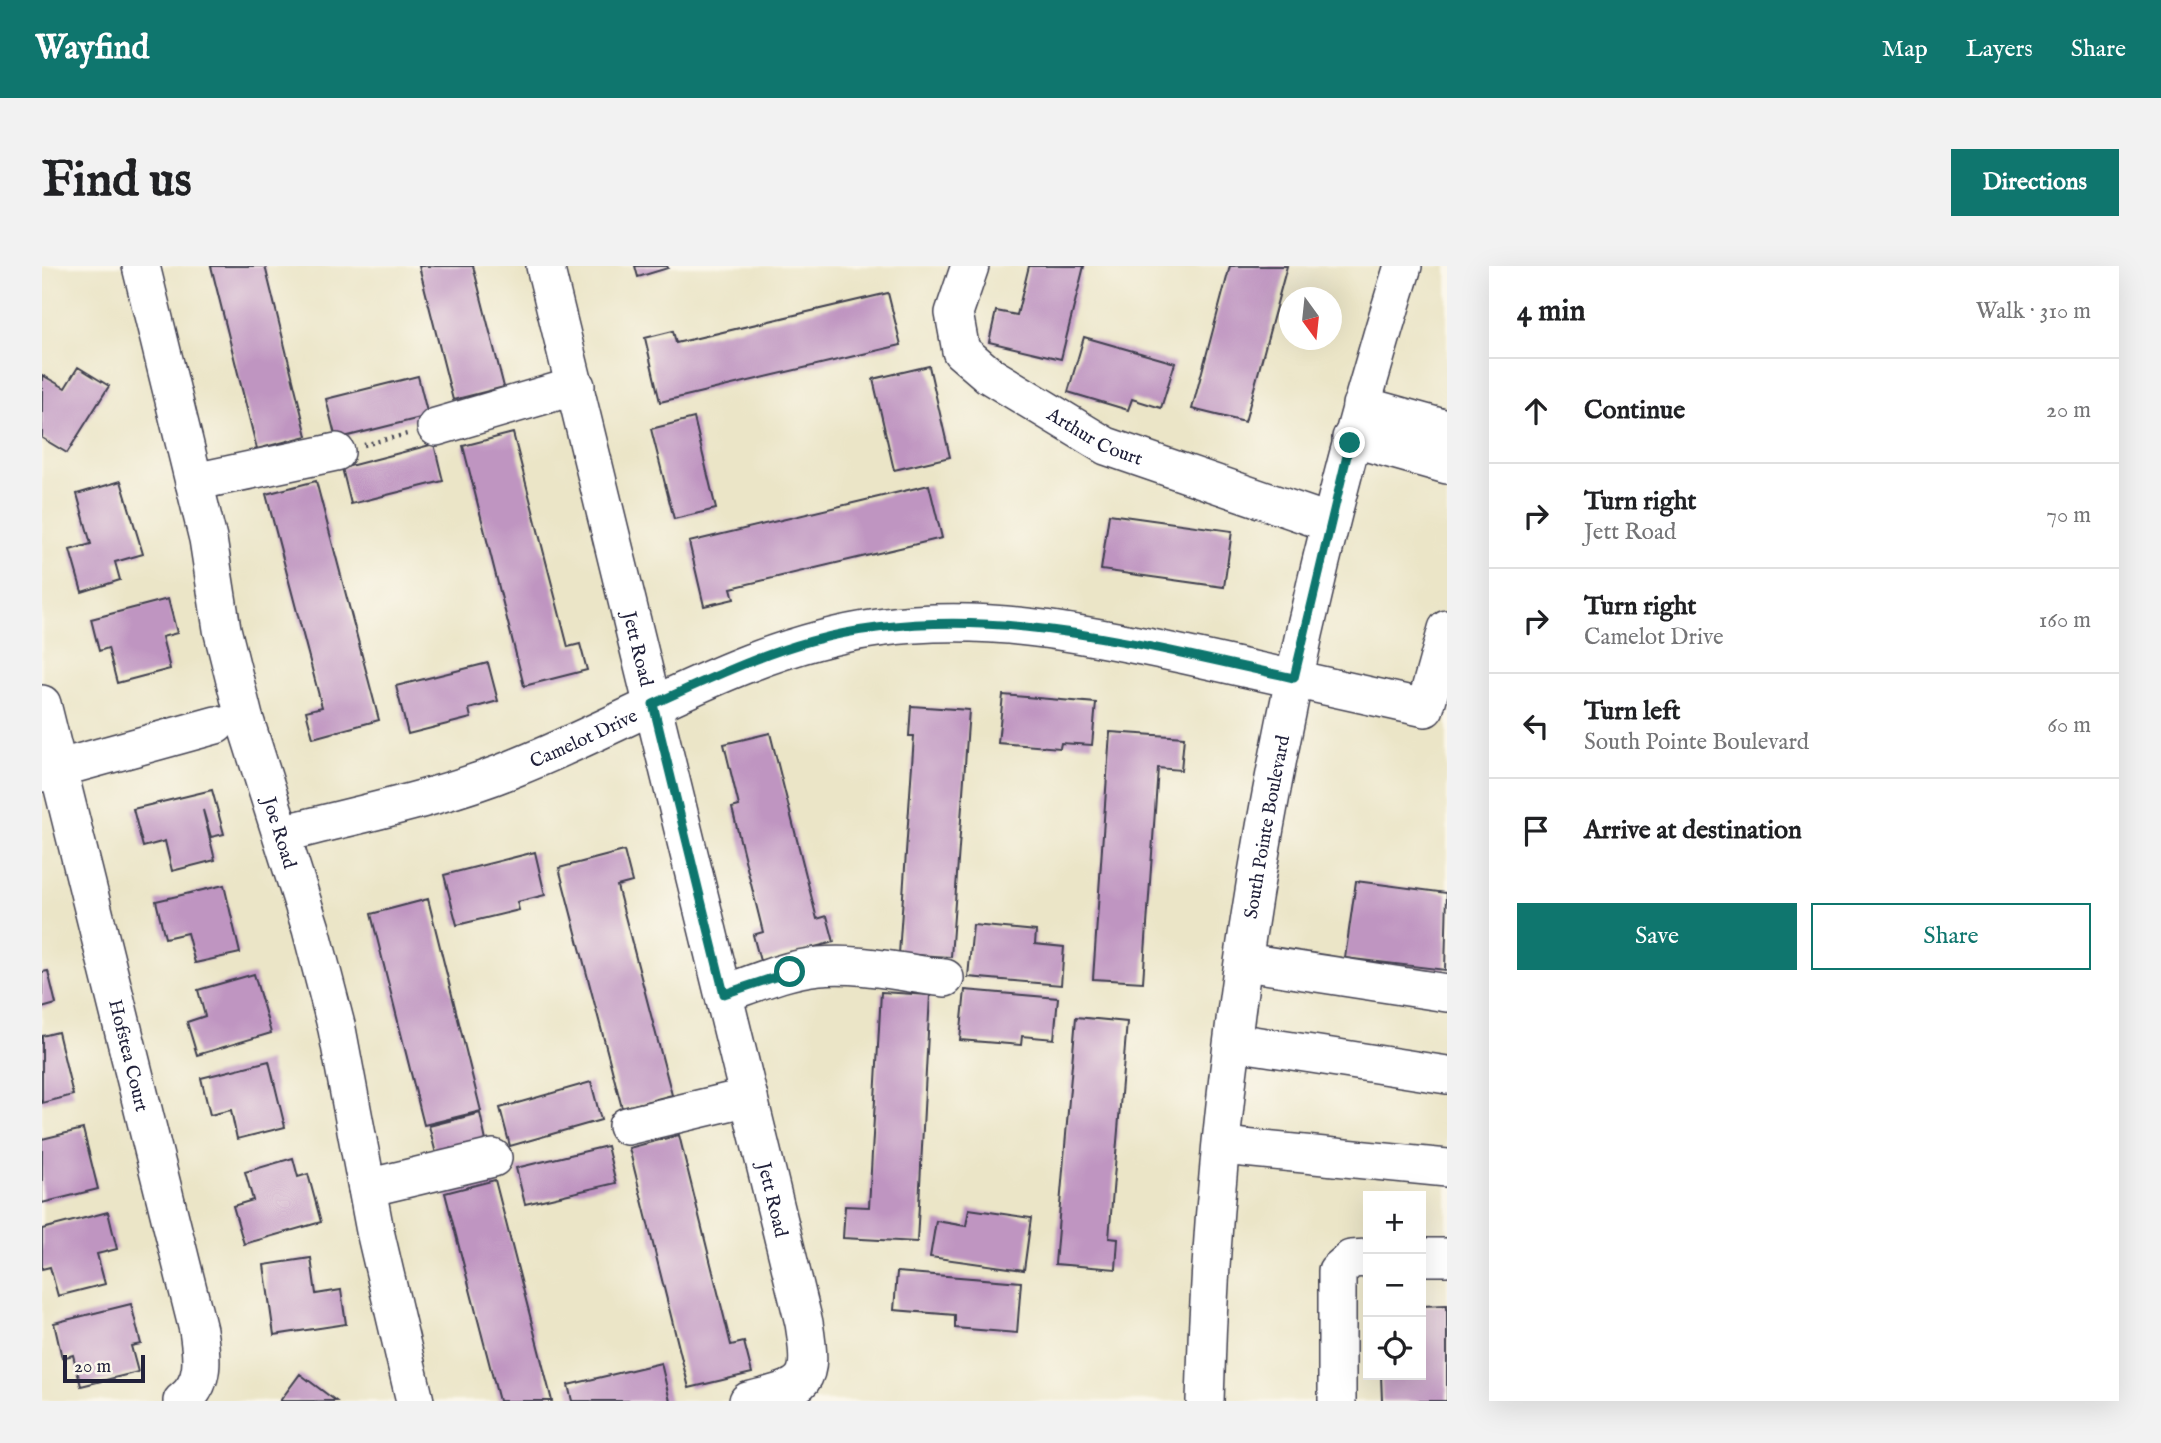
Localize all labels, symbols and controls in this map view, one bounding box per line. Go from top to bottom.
text: Wayfind [35,28,149,70]
text: Map [1882,34,1928,65]
text: Layers [1966,34,2033,65]
text: Share [2071,34,2126,65]
button: Directions [1951,149,2119,216]
text: Find us [42,151,192,213]
north arrow [1279,287,1342,350]
text: 4 min [1517,293,1585,331]
text: Walk · 310 m [1976,297,2091,326]
icon: ahead [1517,392,1555,430]
text: Continue [1584,394,1685,427]
text: 20 m [2046,396,2091,425]
street label: Arthur Court [1041,403,1146,472]
route end [1334,427,1365,458]
text: Turn right [1584,485,1697,518]
icon: right [1517,497,1555,535]
text: 70 m [2046,501,2091,530]
text: Jett Road [1584,518,1676,547]
text: Turn right [1584,590,1697,623]
icon: right [1517,602,1555,640]
text: 160 m [2039,606,2091,635]
street label: Jett Road [616,607,658,690]
text: Camelot Drive [1584,623,1724,652]
text: Turn left [1584,695,1681,728]
street label: Camelot Drive [527,704,642,774]
icon: left [1517,707,1555,745]
text: 60 m [2047,711,2091,740]
text: South Pointe Boulevard [1584,728,1809,757]
street label: South Pointe Boulevard [1240,732,1296,921]
street label: Joe Road [255,793,301,872]
icon: arrive [1517,812,1555,850]
text: Arrive at destination [1584,814,1802,847]
button: Save [1517,903,1797,970]
button: Share [1811,903,2091,970]
route start [774,956,805,987]
street label: Hofstea Court [102,997,153,1115]
street label: Jett Road [751,1158,793,1241]
map controls [1363,1191,1426,1380]
button: + [1363,1191,1426,1254]
button: − [1363,1254,1426,1317]
button: locate [1363,1317,1426,1380]
scale bar [63,1352,145,1384]
text: 20 m [74,1355,111,1379]

